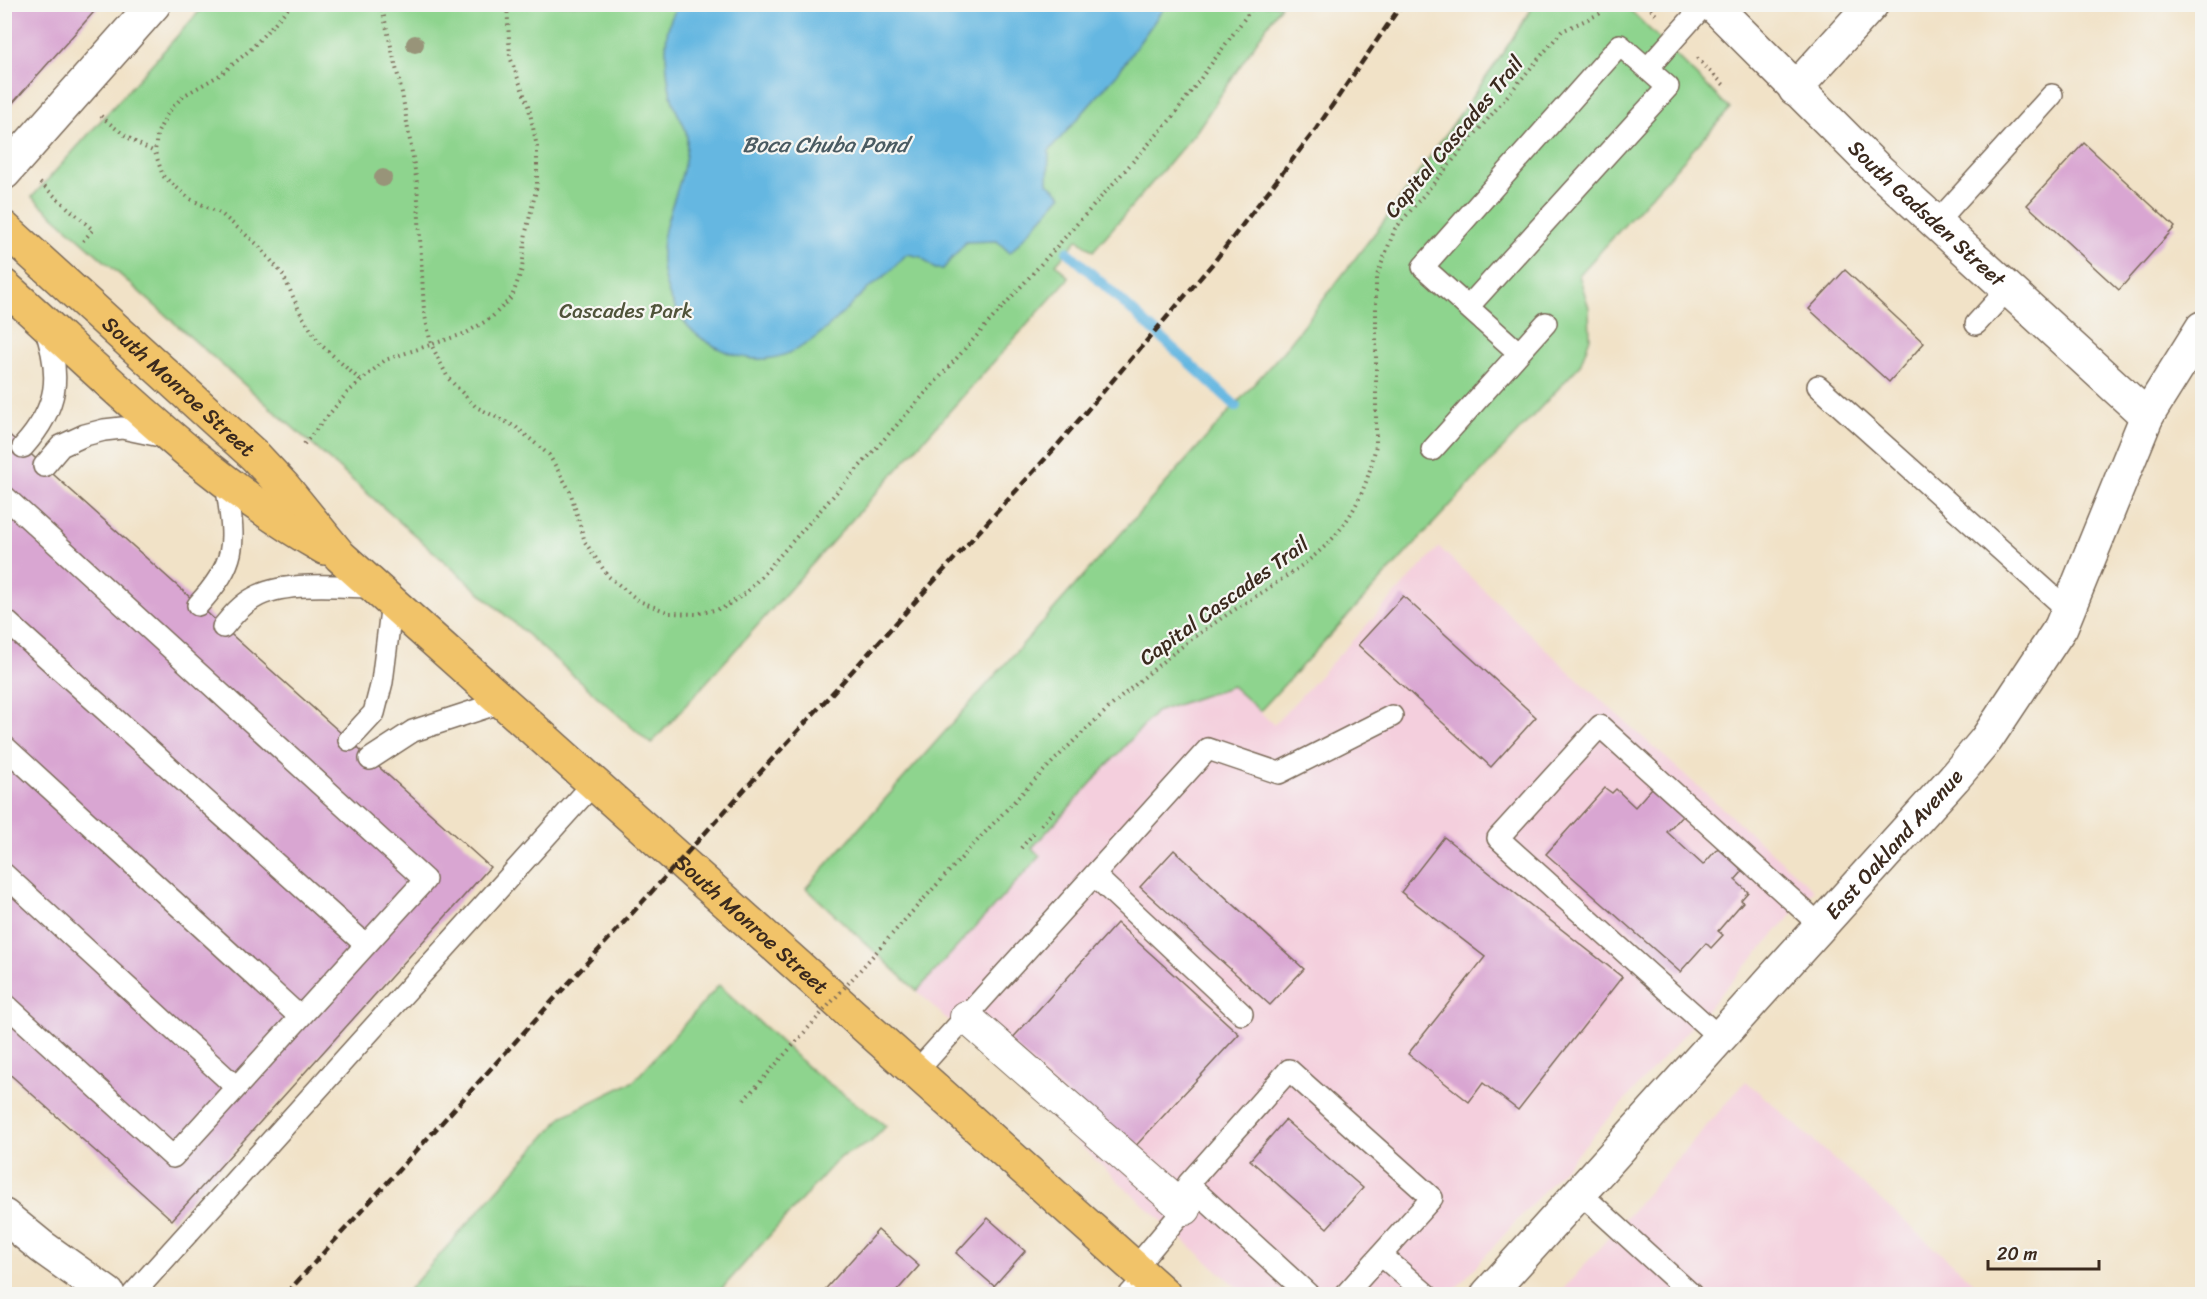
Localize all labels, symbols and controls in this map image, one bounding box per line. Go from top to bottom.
street label: Capital Cascades Trail [1374,46,1534,227]
water label: Boca Chuba Pond [742,125,913,164]
street label: South Gadsden Street [1838,130,2016,298]
park label: Cascades Park [559,292,693,330]
street label: South Monroe Street [93,306,264,467]
street label: Capital Cascades Trail [1131,525,1318,676]
street label: East Oakland Avenue [1815,760,1973,929]
street label: South Monroe Street [665,845,838,1005]
scale bar [1988,1233,2099,1271]
text: 20 m [1997,1238,2037,1270]

